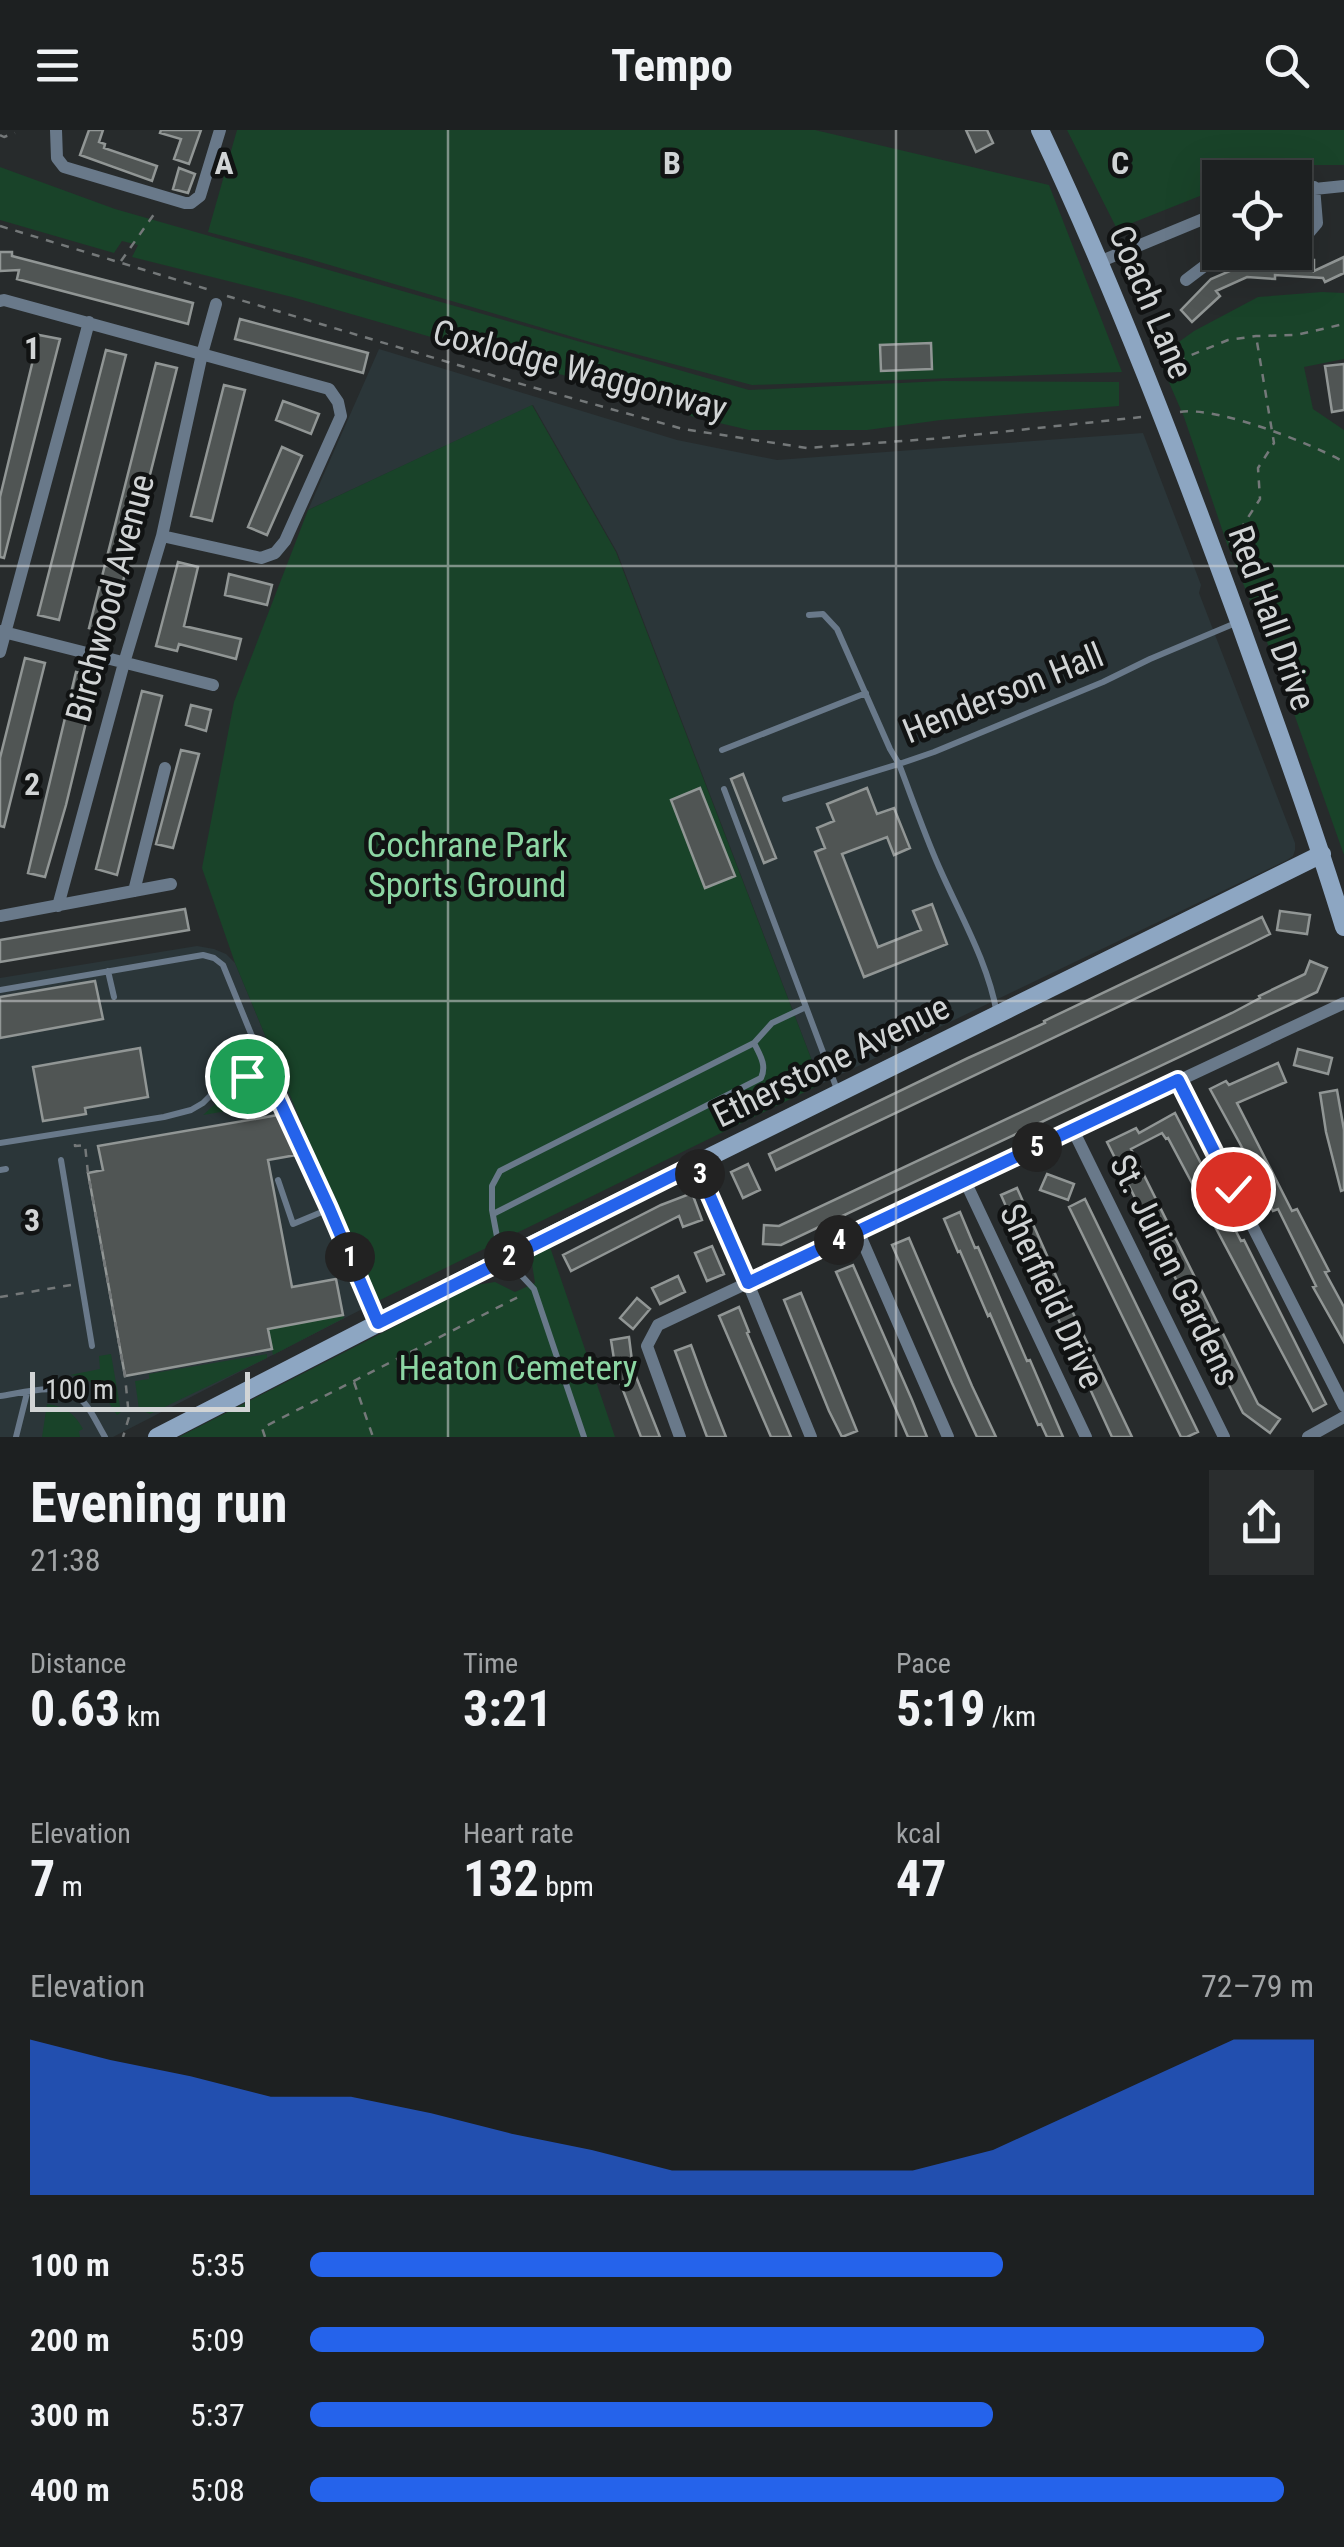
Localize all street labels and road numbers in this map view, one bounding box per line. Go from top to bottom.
street label: Coach Lane [1100,220,1201,385]
street label: Coxlodge Waggonway [428,311,731,429]
street label: Birchwood Avenue [58,470,163,726]
street label: Red Hall Drive [1219,521,1324,716]
street label: Henderson Hall [897,635,1109,752]
street label: Etherstone Avenue [707,987,956,1136]
street label: St. Julien Gardens [1101,1148,1248,1392]
street label: Sherfield Drive [991,1197,1112,1395]

